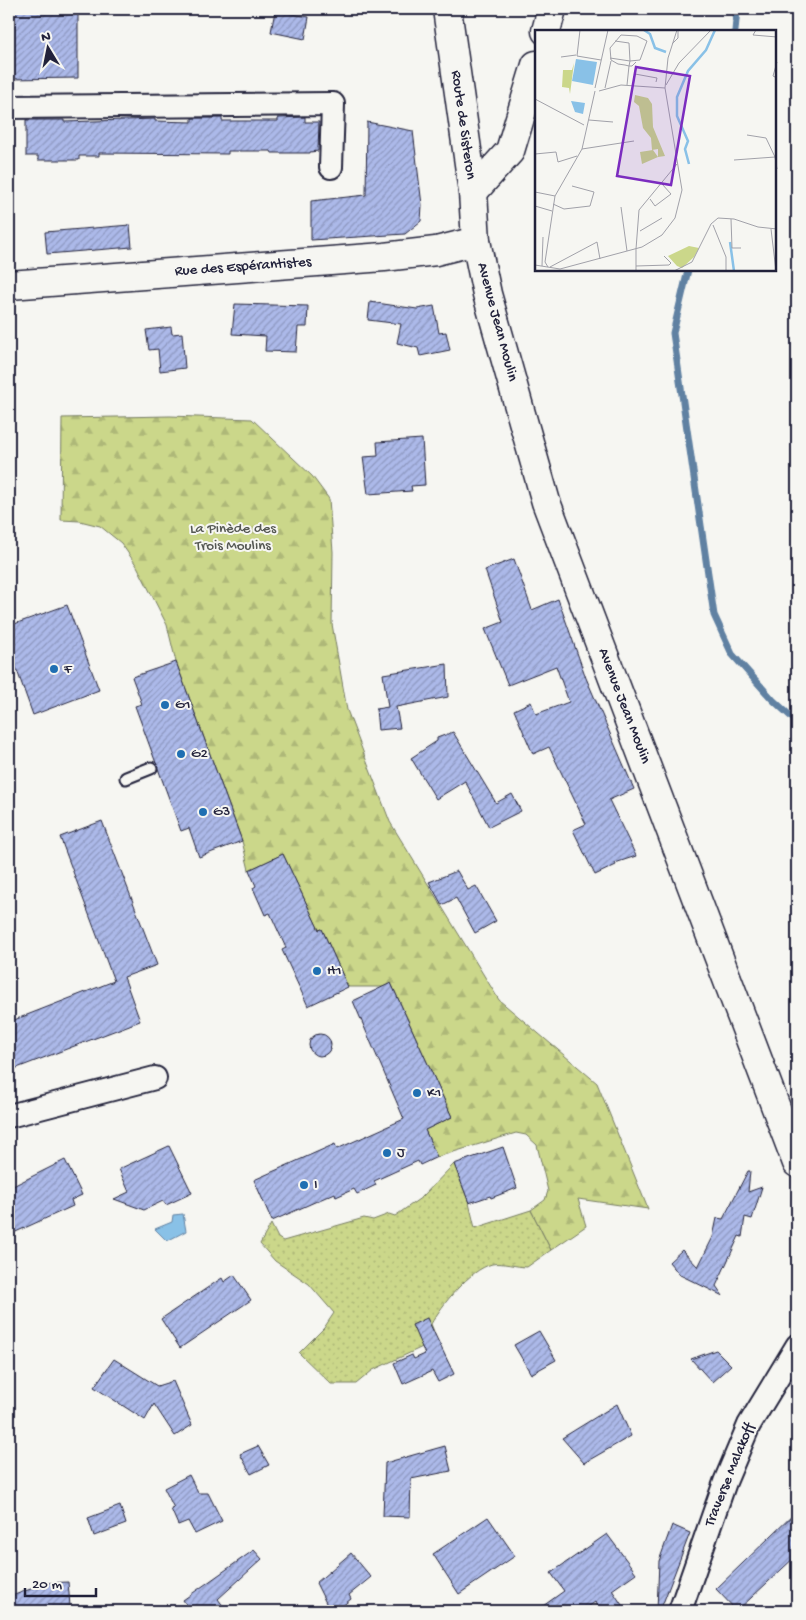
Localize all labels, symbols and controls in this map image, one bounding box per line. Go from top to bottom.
north arrow [22,22,72,72]
text: N [40,28,52,47]
inset map [535,30,776,271]
street label: Route de Sisteron [446,69,480,181]
street label: Rue des Espérantistes [174,253,312,281]
street label: Avenue Jean Moulin [472,261,522,383]
park label: La Pinède des Trois Moulins [190,520,276,555]
street label: Avenue Jean Moulin [594,646,654,766]
place label: F [63,660,73,678]
marker: F [48,663,60,675]
place label: G1 [175,696,191,714]
marker: G1 [159,699,171,711]
place label: G2 [191,745,208,763]
marker: G2 [175,748,187,760]
place label: G3 [213,803,230,821]
marker: G3 [197,806,209,818]
place label: H1 [327,962,342,980]
marker: H1 [311,965,323,977]
place label: K1 [427,1084,441,1102]
marker: K1 [411,1087,423,1099]
place label: J [397,1144,406,1162]
marker: J [381,1147,393,1159]
place label: I [314,1176,318,1194]
marker: I [298,1179,310,1191]
street label: Traverse Malakoff [701,1419,759,1530]
scale bar [25,1565,96,1597]
text: 20 m [32,1576,62,1594]

